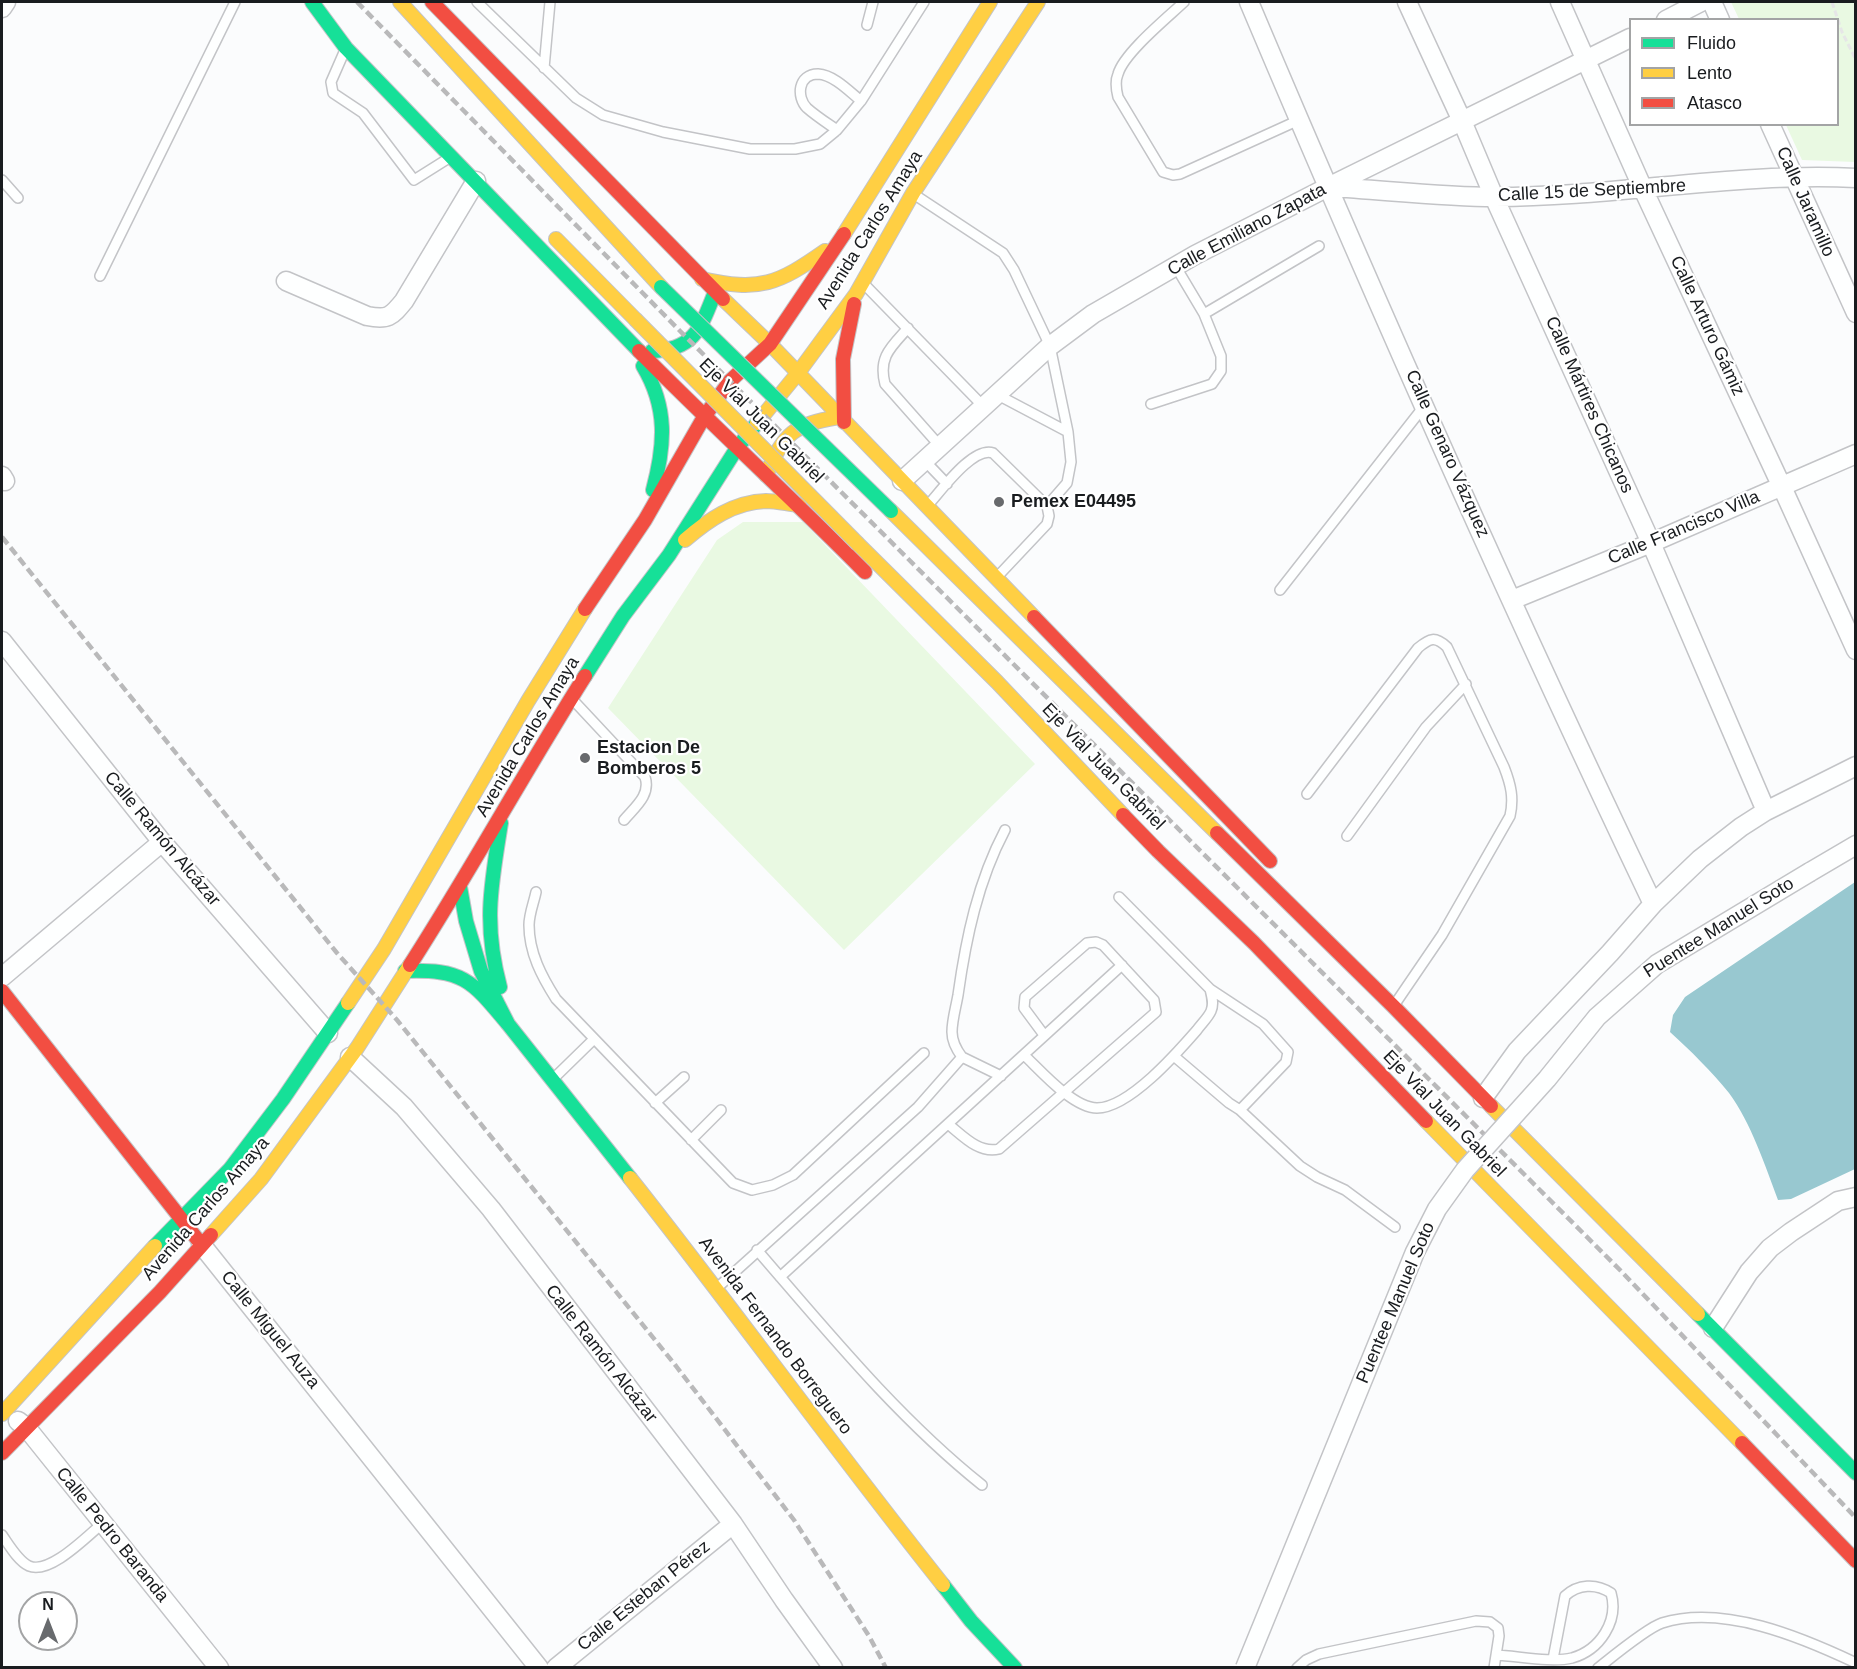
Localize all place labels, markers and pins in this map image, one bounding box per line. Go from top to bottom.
place label: Pemex E04495 [1011,491,1136,513]
marker: Pemex E04495 [992,495,1006,509]
place label: Estacion De Bomberos 5 [597,737,701,780]
marker: Estacion De Bomberos 5 [578,751,592,765]

